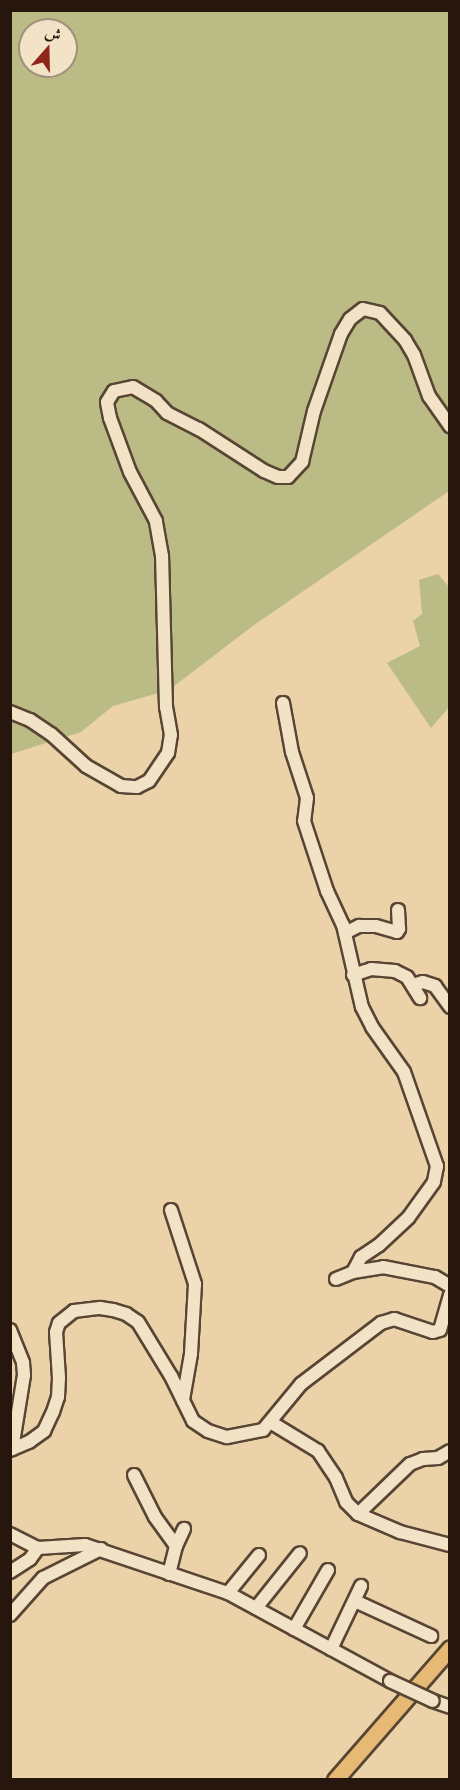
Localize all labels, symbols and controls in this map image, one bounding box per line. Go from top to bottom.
north arrow [18,18,78,78]
text: ش [42,19,65,47]

